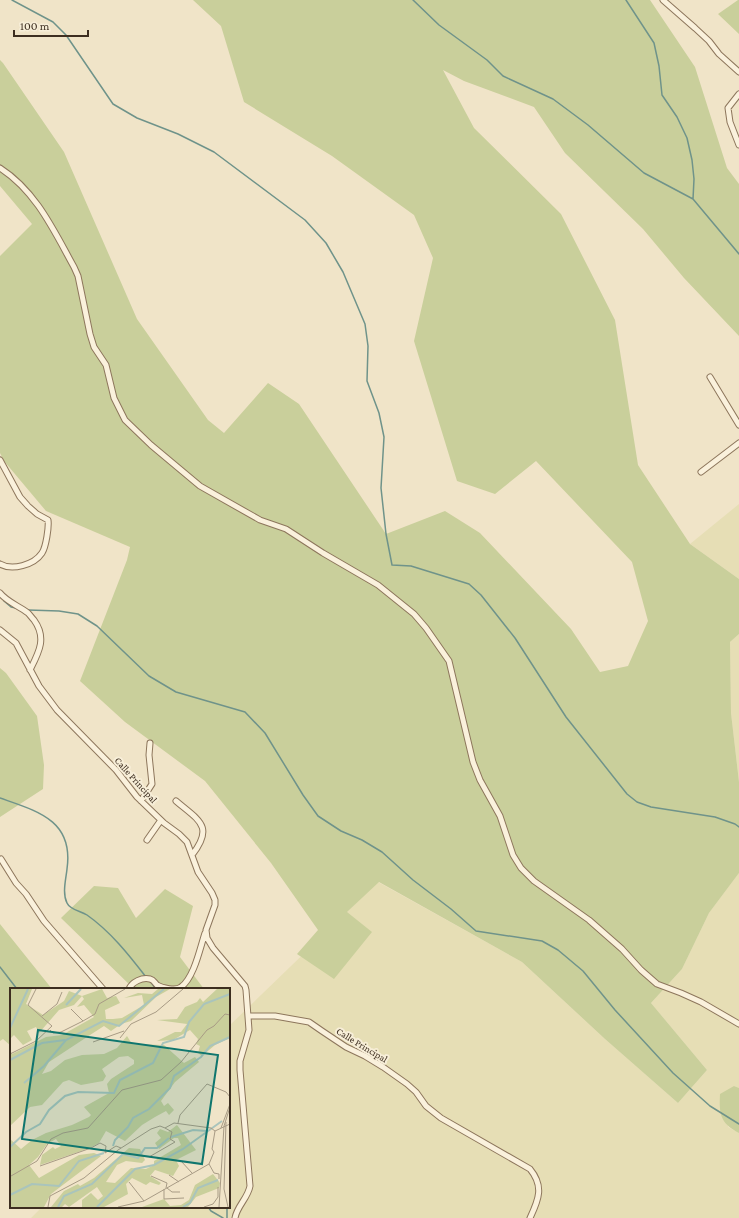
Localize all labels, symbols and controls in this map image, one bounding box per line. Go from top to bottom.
scale bar [14,12,88,38]
text: 100 m [20,19,50,33]
street label: Calle Principal [113,755,160,805]
inset map [10,988,230,1208]
street label: Calle Principal [334,1025,390,1065]

